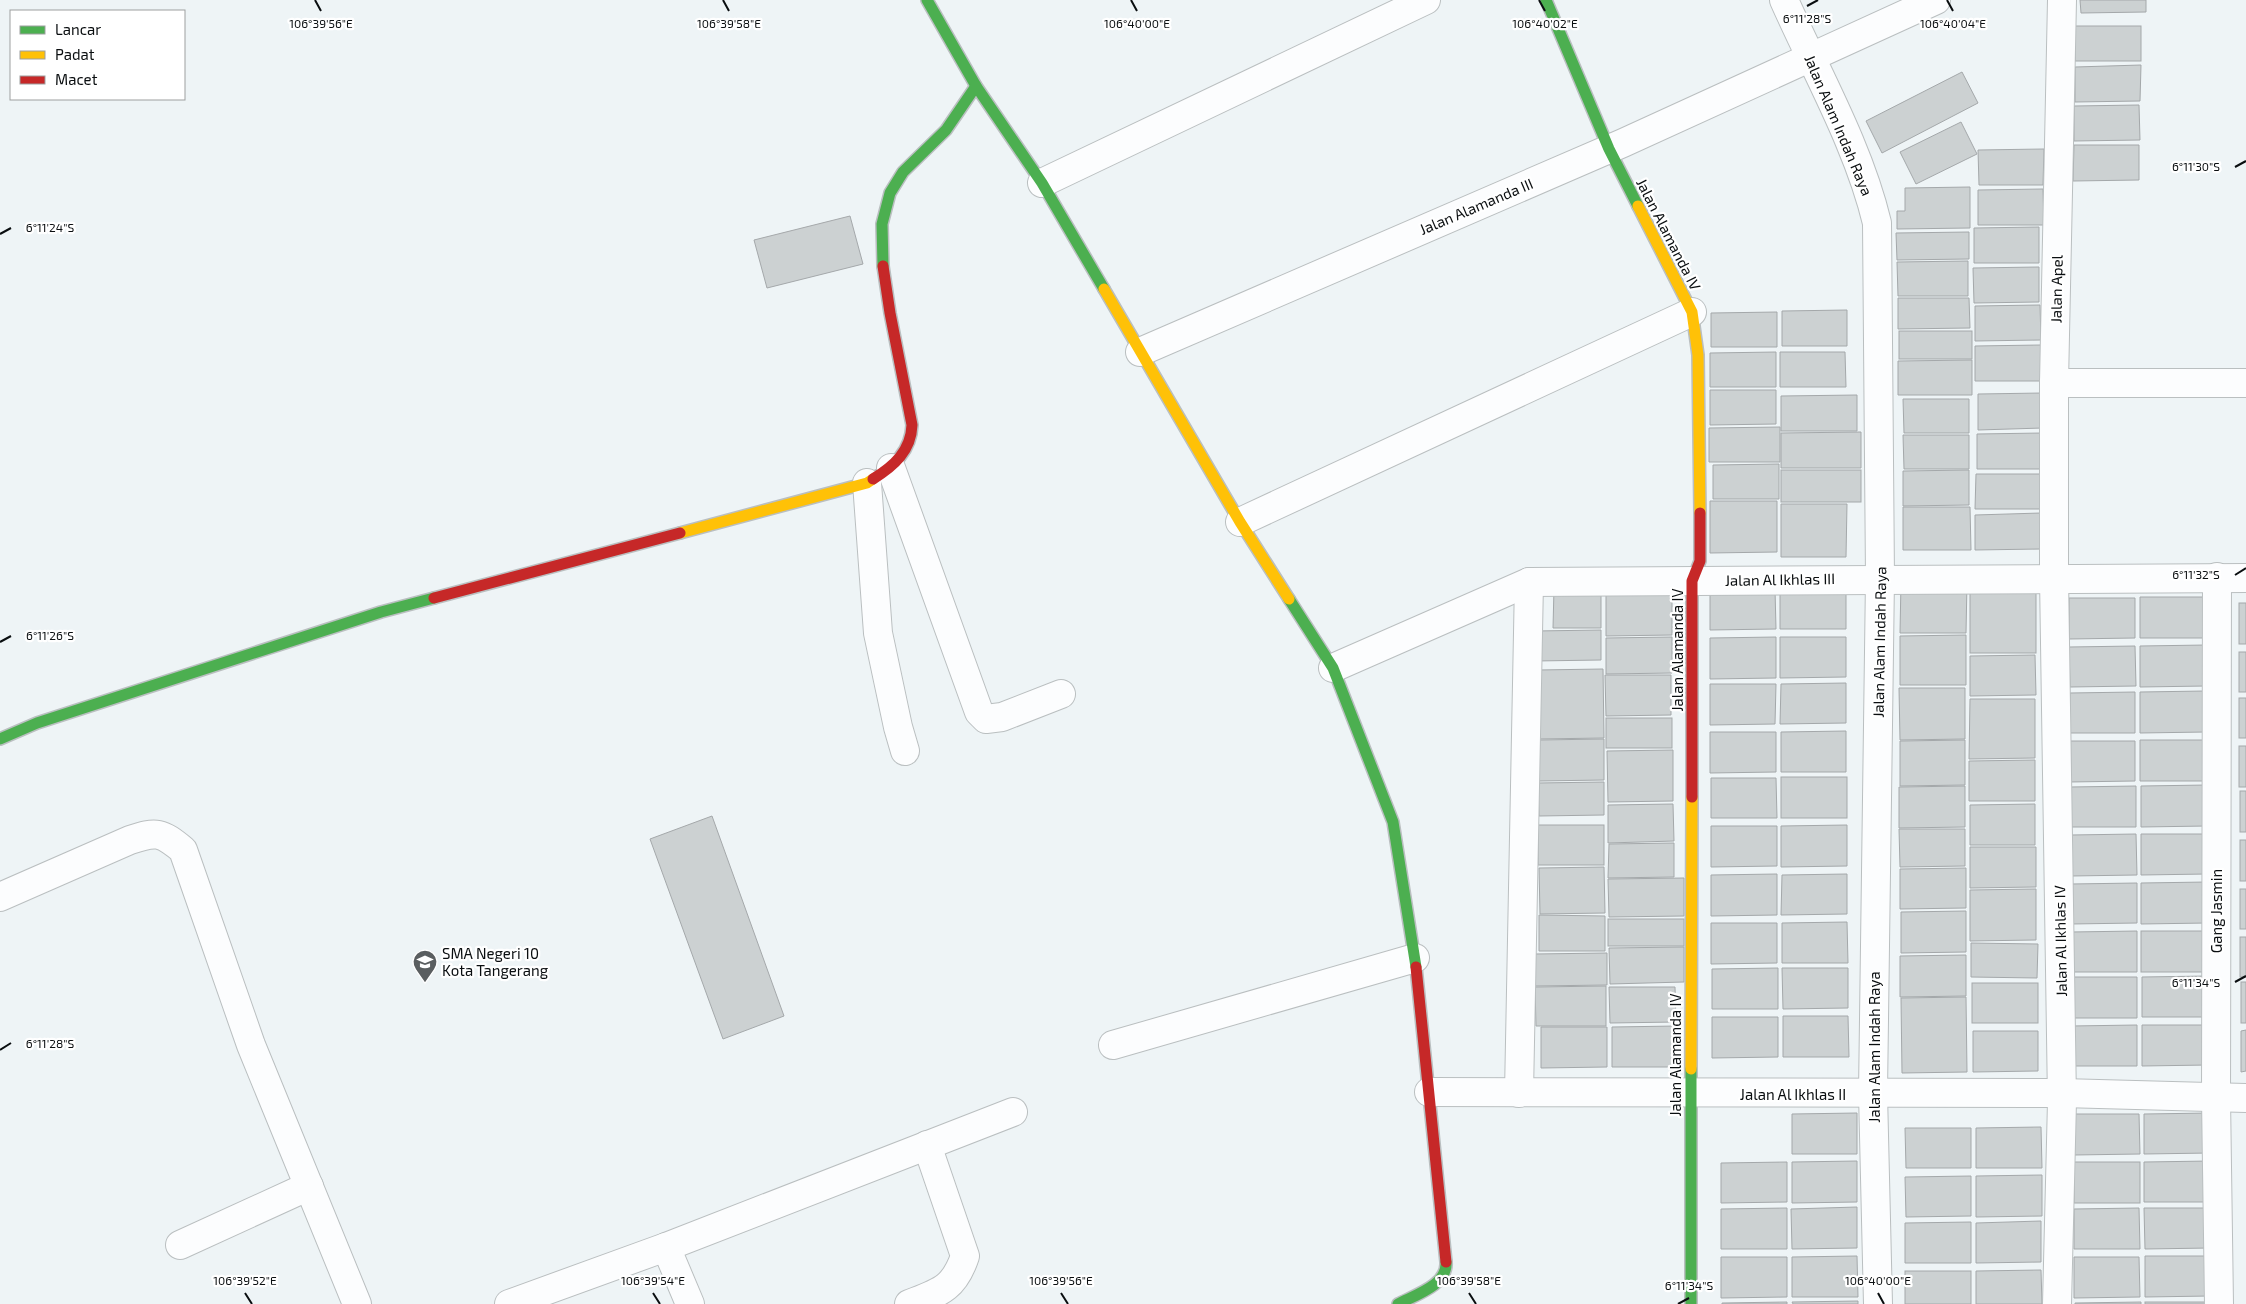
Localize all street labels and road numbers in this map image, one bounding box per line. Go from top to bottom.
street label: Jalan Alam Indah Raya [1801,52,1877,198]
street label: Jalan Alamanda III [1416,174,1536,238]
street label: Jalan Alamanda IV [1633,175,1705,293]
street label: Jalan Apel [2046,254,2066,323]
street label: Jalan Alam Indah Raya [1869,566,1889,718]
street label: Jalan Al Ikhlas III [1725,569,1835,589]
street label: Jalan Alamanda IV [1668,588,1686,712]
street label: Gang Jasmin [2207,869,2225,953]
street label: Jalan Al Ikhlas IV [2050,885,2070,997]
street label: Jalan Alam Indah Raya [1865,971,1883,1123]
street label: Jalan Alamanda IV [1666,993,1684,1117]
street label: Jalan Al Ikhlas II [1740,1085,1846,1103]

